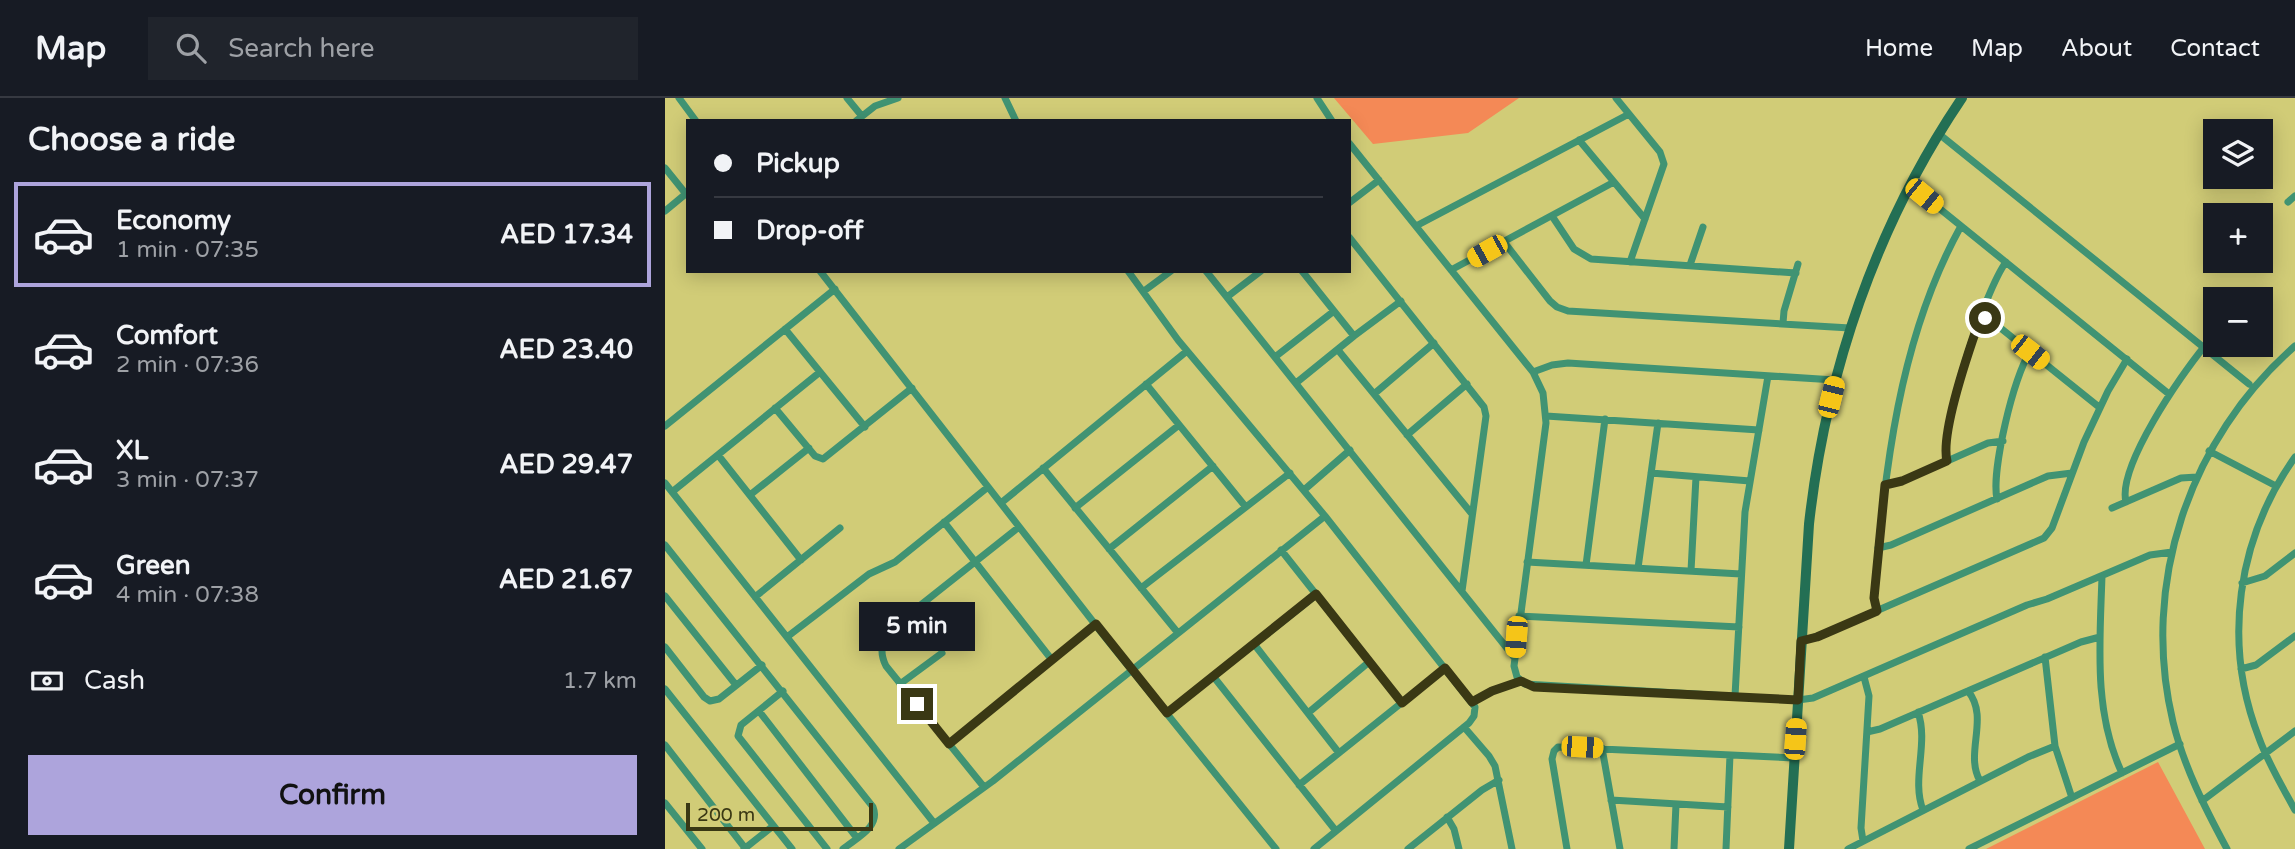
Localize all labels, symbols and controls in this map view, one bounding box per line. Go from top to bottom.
search box [148,17,638,80]
text: Map [35,29,106,68]
icon: search [172,29,210,67]
text: Search here [228,33,374,64]
text: Home [1865,34,1933,63]
text: Map [1971,34,2023,63]
text: About [2061,34,2132,63]
text: Contact [2170,34,2260,63]
map controls [2203,119,2273,357]
button: layers [2203,119,2273,189]
text: Choose a ride [28,121,235,159]
text: Pickup [756,148,840,179]
car [1902,175,1947,217]
icon: car [32,203,95,266]
button: + [2203,203,2273,273]
text: Economy [116,205,231,236]
text: Drop-off [756,215,863,246]
text: AED 17.34 [500,219,633,250]
car [1464,232,1511,270]
text: 1 min · 07:35 [116,236,259,264]
button: − [2203,287,2273,357]
route start [1969,302,2001,334]
icon: car [32,318,95,381]
text: Comfort [116,320,218,351]
car [2007,331,2054,373]
text: AED 23.40 [499,334,633,365]
text: 2 min · 07:36 [116,351,259,379]
car [1816,374,1847,420]
icon: car [32,433,95,496]
text: XL [116,435,148,466]
text: AED 29.47 [499,449,633,480]
text: 3 min · 07:37 [116,466,259,494]
icon: car [32,548,95,611]
text: Green [116,550,191,581]
text: AED 21.67 [499,564,633,595]
text: 4 min · 07:38 [116,581,259,609]
callout: 5 min [859,602,975,652]
text: 5 min [886,612,948,640]
car [1505,615,1528,659]
icon: cash [28,662,66,700]
text: Cash [84,665,145,696]
text: 1.7 km [563,667,637,695]
route end [901,688,933,720]
car [1784,717,1807,761]
car [1561,735,1604,759]
button: Confirm [28,755,637,835]
scale bar [686,800,873,832]
text: 200 m [697,804,755,826]

